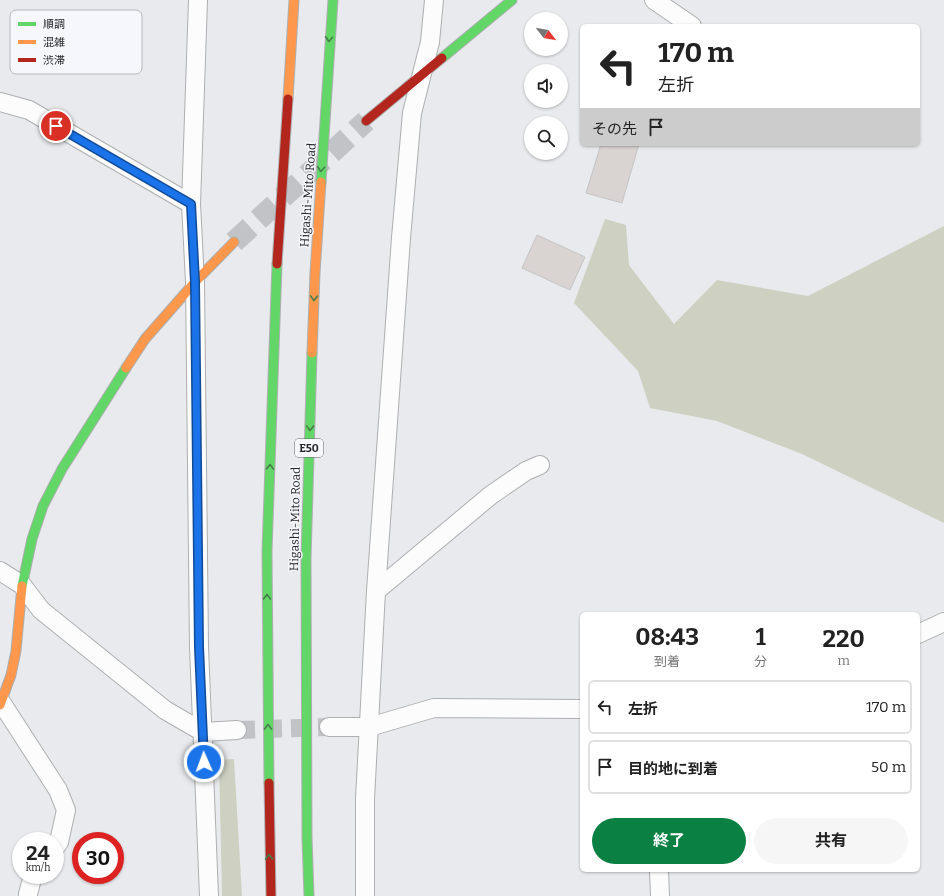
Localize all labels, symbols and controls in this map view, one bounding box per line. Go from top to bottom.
legend [10,10,142,74]
north arrow [524,12,568,56]
map controls [524,12,568,160]
text: 順調 [43,18,65,31]
text: 混雑 [43,36,65,49]
one-way arrow [325,36,334,42]
text: 170 m [658,36,734,69]
icon: left [592,40,644,92]
text: 渋滞 [43,54,65,67]
button: sound [524,64,568,108]
text: 左折 [658,74,694,96]
pin [39,109,73,143]
icon: arrive [45,115,67,137]
button: search [524,116,568,160]
icon: arrive [645,116,667,138]
text: その先 [592,120,637,138]
street label: Higashi-Mito Road [297,142,319,248]
one-way arrow [317,166,326,172]
one-way arrow [310,295,318,301]
one-way arrow [306,425,314,431]
road number: E50 [295,439,323,457]
one-way arrow [266,464,274,470]
street label: Higashi-Mito Road [287,467,303,571]
one-way arrow [263,594,271,600]
text: 08:43 [635,623,699,651]
text: 1 [756,623,766,651]
text: 220 [822,625,865,653]
text: m [837,653,850,668]
text: 到着 [654,654,680,669]
text: 分 [754,654,767,669]
icon: left [594,696,616,718]
text: 170 m [866,698,906,716]
text: 左折 [628,700,658,718]
one-way arrow [264,724,272,730]
position arrow [183,741,225,783]
icon: arrive [594,756,616,778]
text: 50 m [871,758,906,776]
text: 目的地に到着 [628,760,718,778]
button: 終了 [592,818,746,864]
button: 共有 [754,818,908,864]
speed limit sign: 30 [72,832,124,884]
text: 24 [26,841,50,865]
one-way arrow [265,854,274,860]
text: km/h [26,862,50,874]

